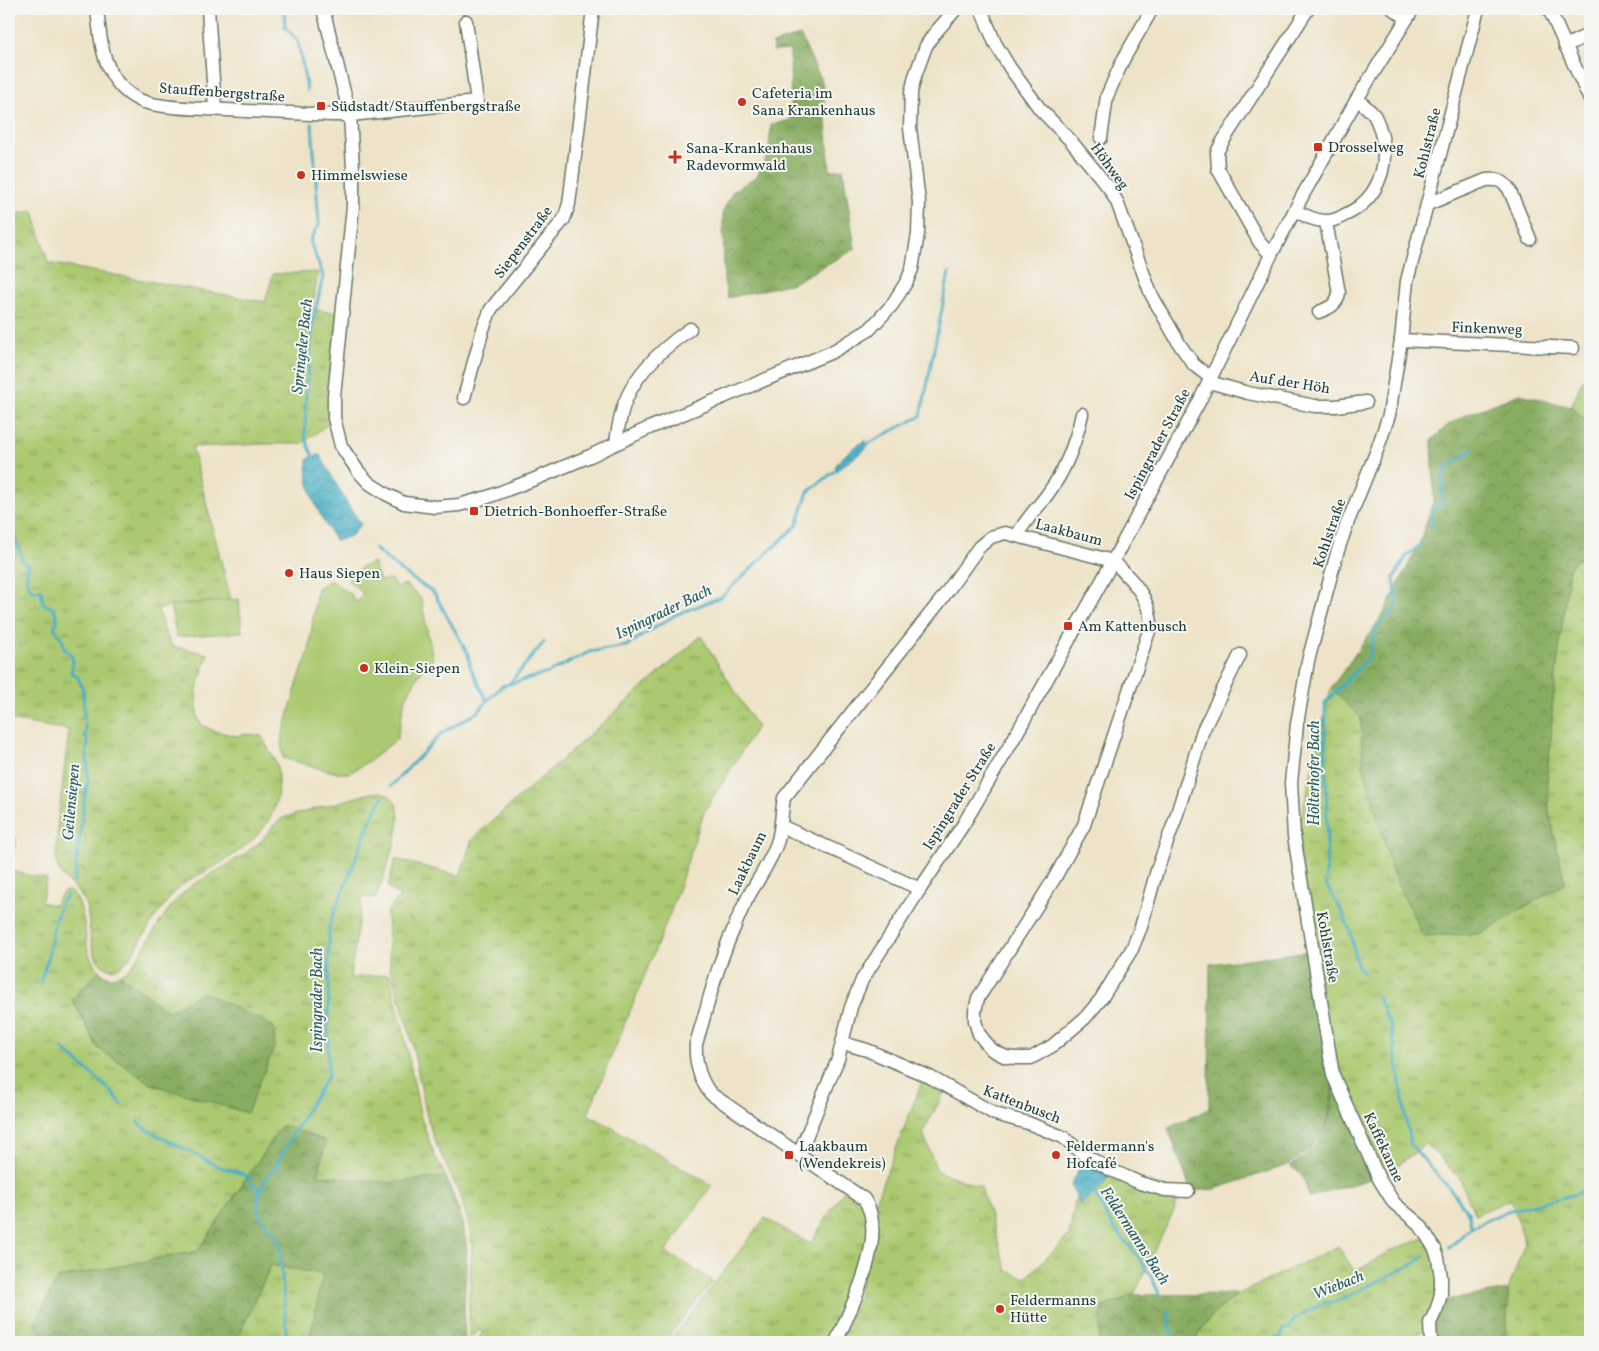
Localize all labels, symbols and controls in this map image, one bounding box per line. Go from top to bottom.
street label: Stauffenbergstraße [158,79,286,108]
place label: Cafeteria im Sana Krankenhaus [752,84,875,122]
marker: Cafeteria im Sana Krankenhaus [736,96,748,108]
place label: Südstadt/Stauffenbergstraße [331,97,521,118]
marker: Südstadt/Stauffenbergstraße [315,100,327,112]
street label: Kohlstraße [1410,106,1447,181]
place label: Drosselweg [1328,138,1404,159]
place label: Sana-Krankenhaus Radevormwald [686,139,812,177]
street label: Höhweg [1085,139,1133,195]
marker: Drosselweg [1312,141,1324,153]
marker: Sana-Krankenhaus Radevormwald [668,150,682,164]
place label: Himmelswiese [311,166,408,187]
marker: Himmelswiese [295,169,307,181]
street label: Siepenstraße [490,202,558,284]
water label: Springeler Bach [287,298,319,395]
street label: Finkenweg [1451,318,1523,341]
street label: Auf der Höh [1248,367,1332,400]
street label: Ispingrader Straße [1120,385,1197,504]
street label: Kohlstraße [1309,496,1352,571]
place label: Dietrich-Bonhoeffer-Straße [484,502,667,523]
marker: Dietrich-Bonhoeffer-Straße [468,505,480,517]
street label: Laakbaum [1033,514,1105,553]
place label: Haus Siepen [299,564,380,585]
marker: Haus Siepen [283,567,295,579]
water label: Ispingrader Bach [612,580,716,646]
place label: Am Kattenbusch [1078,617,1187,638]
marker: Am Kattenbusch [1062,620,1074,632]
place label: Klein-Siepen [374,659,460,680]
marker: Klein-Siepen [358,662,370,674]
water label: Hölterhofer Bach [1304,720,1326,826]
street label: Ispingrader Straße [919,739,1002,855]
water label: Geilensiepen [58,763,86,841]
street label: Laakbaum [724,828,773,899]
street label: Kohlstraße [1310,910,1343,985]
water label: Ispingrader Bach [307,948,329,1052]
street label: Kattenbusch [979,1081,1064,1130]
street label: Kaffekanne [1357,1109,1408,1186]
place label: Laakbaum (Wendekreis) [799,1137,886,1175]
place label: Feldermann's Hofcafé [1066,1137,1154,1175]
marker: Laakbaum (Wendekreis) [783,1149,795,1161]
marker: Feldermann's Hofcafé [1050,1149,1062,1161]
water label: Feldermanns Bach [1094,1182,1174,1290]
water label: Wiebach [1310,1266,1368,1306]
place label: Feldermanns Hütte [1010,1291,1096,1329]
marker: Feldermanns Hütte [994,1303,1006,1315]

